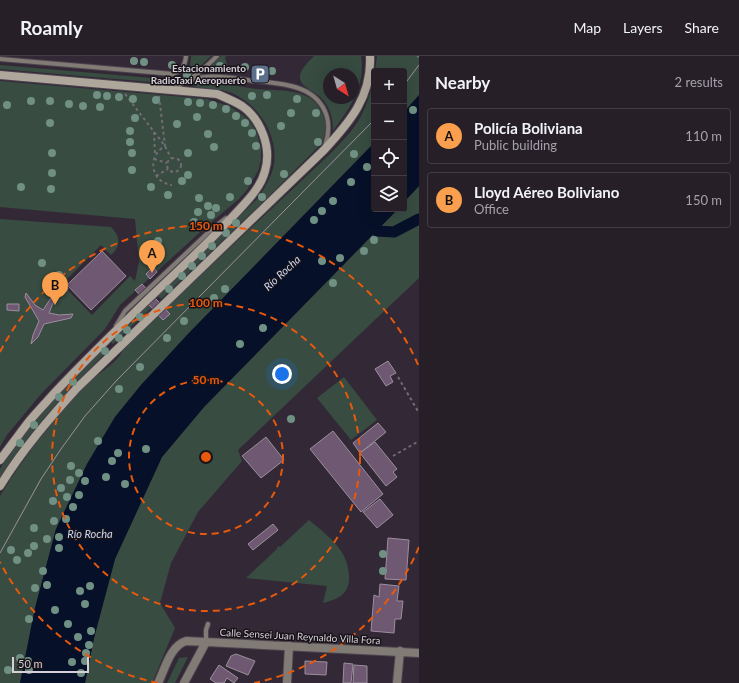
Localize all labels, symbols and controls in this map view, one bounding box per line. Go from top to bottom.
text: Roamly [20,16,83,39]
text: Map [573,19,601,36]
text: Layers [623,19,663,36]
text: Share [685,19,719,36]
place label: Estacionamiento RadioTaxi Aeropuerto [151,62,246,86]
parking icon: Estacionamiento RadioTaxi Aeropuerto [249,63,271,85]
north arrow [323,68,359,104]
map controls [371,68,407,212]
button: + [371,68,407,104]
text: Nearby [435,72,490,93]
text: 2 results [675,74,723,90]
button: − [371,104,407,140]
text: Policía Boliviana [474,119,583,137]
text: A [444,128,454,144]
text: 110 m [685,128,722,144]
text: Public building [474,137,557,153]
button: locate [371,140,407,176]
button: layers [371,176,407,212]
text: Lloyd Aéreo Boliviano [474,183,619,201]
text: B [445,192,453,208]
text: 150 m [685,192,722,208]
text: Office [474,201,509,217]
text: 150 m [189,218,223,233]
pin: A [139,240,165,273]
water label: Río Rocha [261,252,303,293]
pin: B [42,272,68,305]
text: 100 m [189,295,223,310]
your location [272,364,292,384]
text: 50 m [193,372,219,387]
centre of rings [199,450,213,464]
water label: Río Rocha [67,527,113,540]
street label: Calle Sensei Juan Reynaldo Villa Fora [219,626,381,646]
scale bar [12,655,89,674]
text: 50 m [18,657,43,670]

